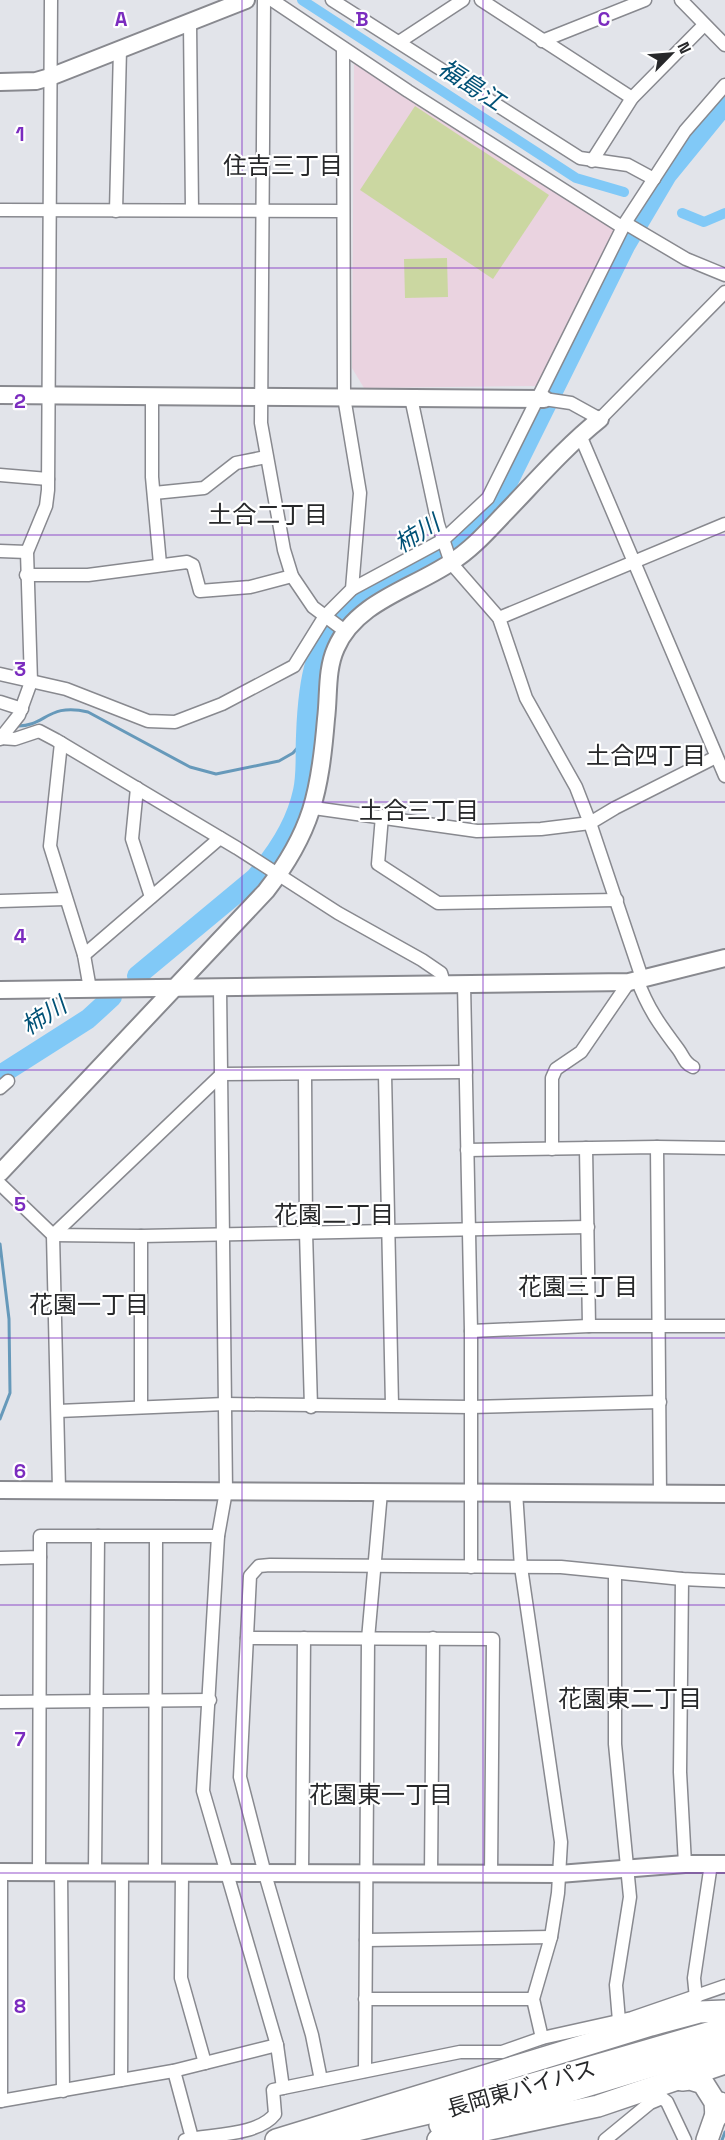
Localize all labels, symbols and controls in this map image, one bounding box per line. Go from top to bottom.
text: A [115,6,128,32]
text: B [355,6,369,32]
text: C [598,6,611,32]
north arrow [641,24,701,84]
text: N [672,39,696,57]
water label: 福島江 [433,52,512,119]
text: 1 [15,121,25,147]
district label: 住吉三丁目 [223,150,343,181]
text: 2 [14,388,26,414]
district label: 土合二丁目 [208,499,328,530]
water label: 柿川 [388,506,448,559]
text: 3 [14,656,26,682]
district label: 土合四丁目 [586,740,706,771]
district label: 土合三丁目 [359,795,479,826]
text: 4 [14,923,27,949]
water label: 柿川 [15,988,75,1042]
text: 5 [14,1191,26,1217]
district label: 花園二丁目 [274,1199,394,1230]
district label: 花園三丁目 [518,1271,638,1302]
district label: 花園一丁目 [29,1289,149,1320]
text: 6 [14,1458,26,1484]
district label: 花園東二丁目 [558,1683,702,1714]
text: 7 [14,1726,26,1752]
district label: 花園東一丁目 [309,1779,453,1810]
text: 8 [14,1993,26,2019]
street label: 長岡東バイパス [443,2053,599,2123]

